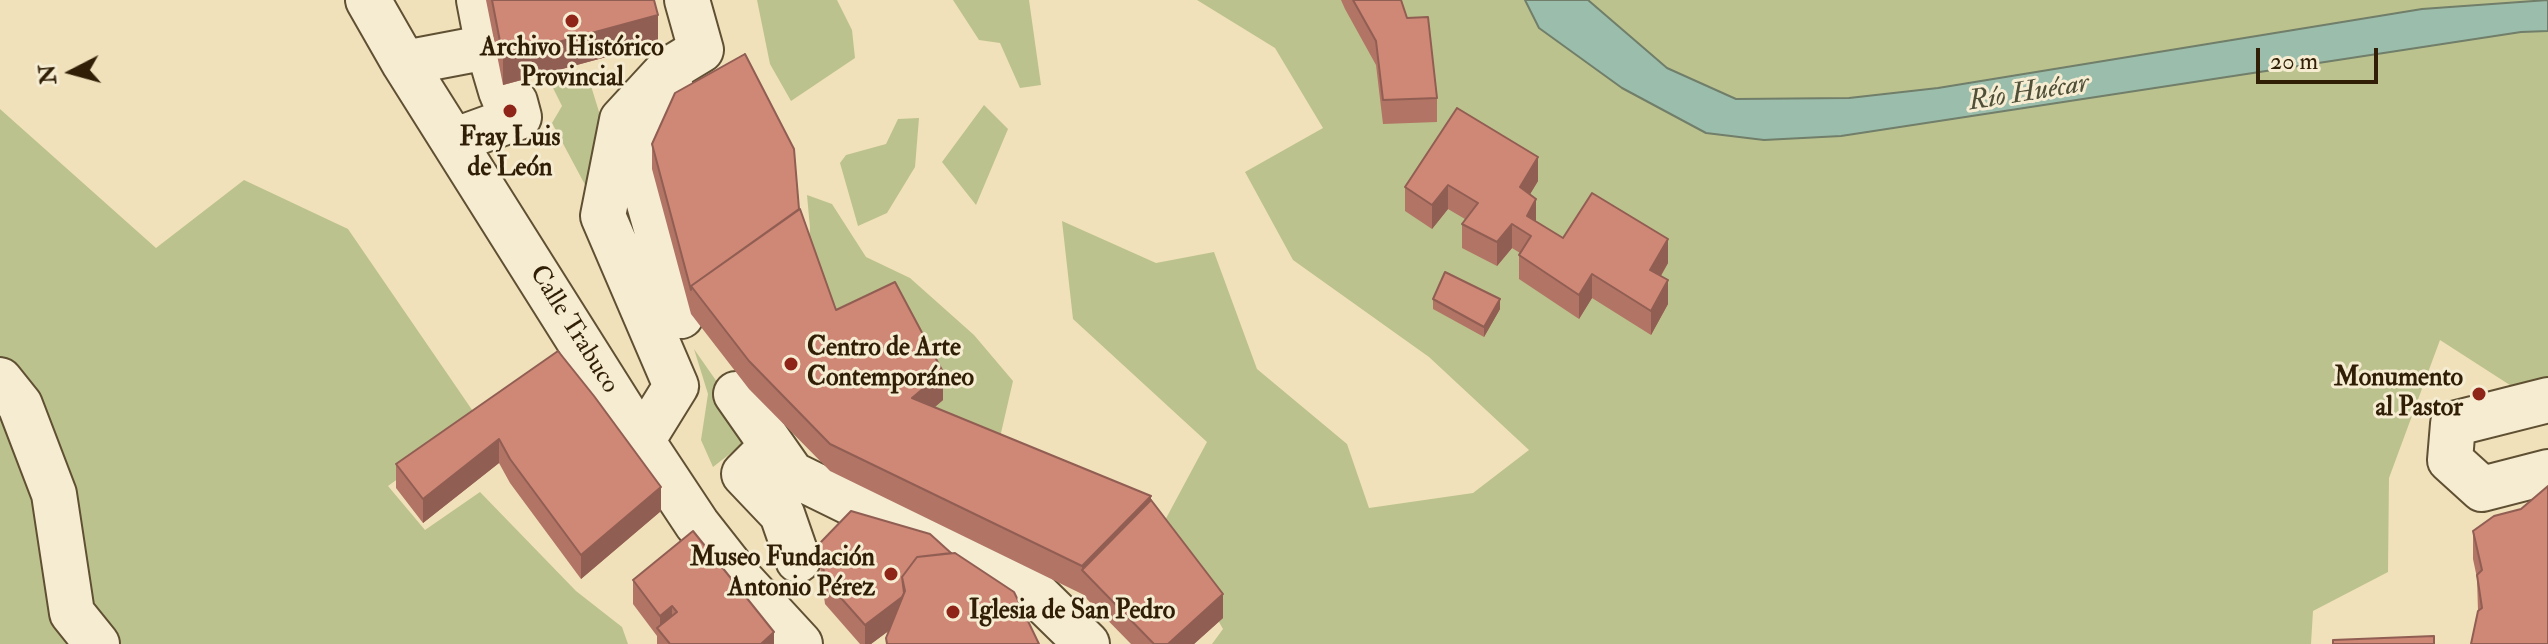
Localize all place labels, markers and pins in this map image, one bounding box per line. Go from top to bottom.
marker: Archivo Histórico Provincial [563,12,581,30]
place label: Archivo Histórico Provincial [480,33,664,94]
marker: Fray Luis de León [501,102,519,120]
place label: Fray Luis de León [460,123,560,184]
place label: Centro de Arte Contemporáneo [807,333,974,394]
marker: Centro de Arte Contemporáneo [782,355,800,373]
place label: Monumento al Pastor [2334,363,2463,424]
marker: Monumento al Pastor [2470,385,2488,403]
place label: Museo Fundación Antonio Pérez [690,543,875,604]
marker: Museo Fundación Antonio Pérez [882,565,900,583]
place label: Iglesia de San Pedro [969,596,1175,628]
marker: Iglesia de San Pedro [944,603,962,621]

